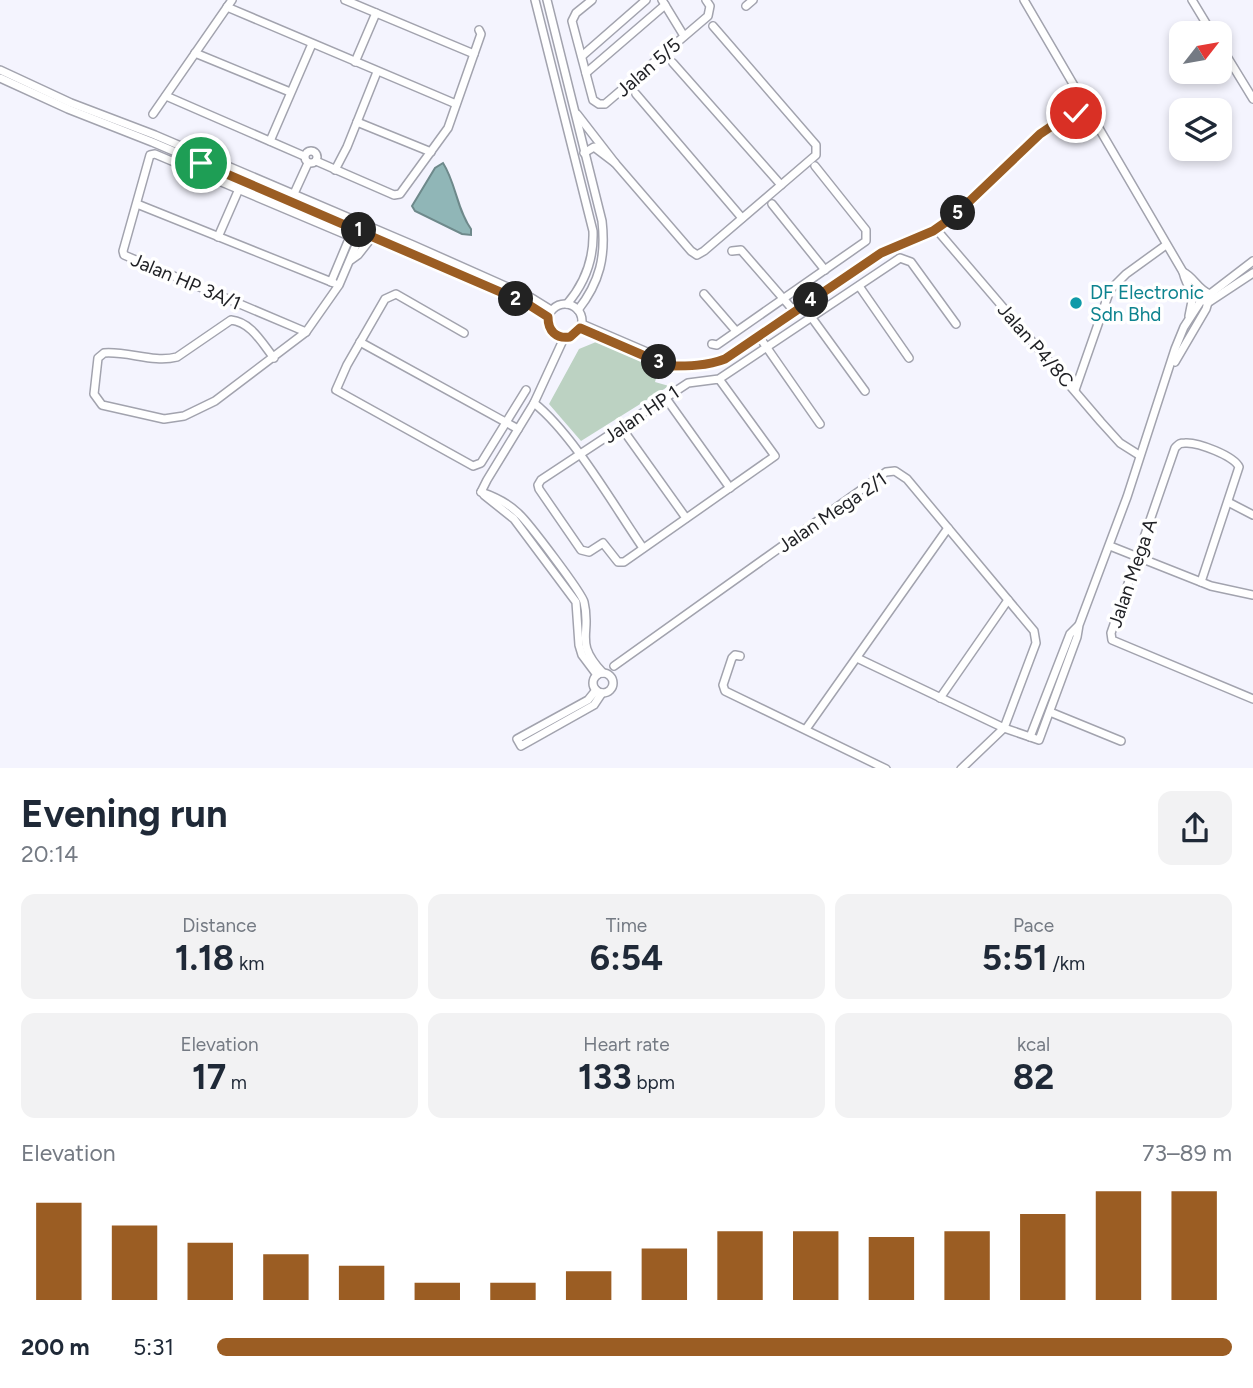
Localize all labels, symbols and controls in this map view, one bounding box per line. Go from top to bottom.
north arrow [1169,21,1232,84]
map controls [1169,21,1232,161]
street label: Jalan 5/5 [611,33,685,102]
pin [1046,83,1106,143]
icon: check [1057,94,1095,132]
button: layers [1169,98,1232,161]
pin [171,133,231,193]
icon: arrive [182,144,220,182]
pin: 5 [940,196,976,230]
text: 5 [952,201,963,224]
pin: 1 [342,212,376,247]
text: 1 [354,218,363,241]
street label: Jalan HP 3A/1 [127,248,244,315]
place label: DF Electronic Sdn Bhd [1090,281,1204,326]
pin: 2 [498,282,534,316]
pin: 4 [794,282,828,318]
text: 2 [510,287,521,310]
text: 4 [804,288,817,311]
marker: DF Electronic Sdn Bhd [1068,295,1084,311]
street label: Jalan P4/8C [993,298,1079,392]
pin: 3 [642,344,676,380]
text: 3 [653,350,664,373]
street label: Jalan HP 1 [599,381,684,448]
street label: Jalan Mega 2/1 [773,468,891,557]
street label: Jalan Mega A [1103,516,1162,631]
text: Evening run [21,791,228,837]
button: share [1158,791,1232,865]
text: 20:14 [21,840,78,868]
text: Distance [182,914,257,937]
text: Time [606,914,647,937]
text: Pace [1013,914,1054,937]
text: 1.18 [175,937,234,979]
text: 6:54 [590,937,663,979]
text: 5:51 [982,937,1048,979]
text: km [234,952,264,975]
text: /km [1048,952,1085,975]
text: Elevation [180,1033,259,1056]
text: Heart rate [583,1033,670,1056]
text: kcal [1017,1033,1050,1056]
text: 17 [192,1056,226,1098]
text: 133 [578,1056,632,1098]
text: 82 [1013,1056,1054,1098]
text: m [226,1071,247,1094]
text: bpm [632,1071,675,1094]
text: Elevation [21,1139,116,1167]
text: 73–89 m [1142,1139,1232,1167]
text: 200 m [21,1333,90,1361]
text: 5:31 [133,1333,174,1361]

